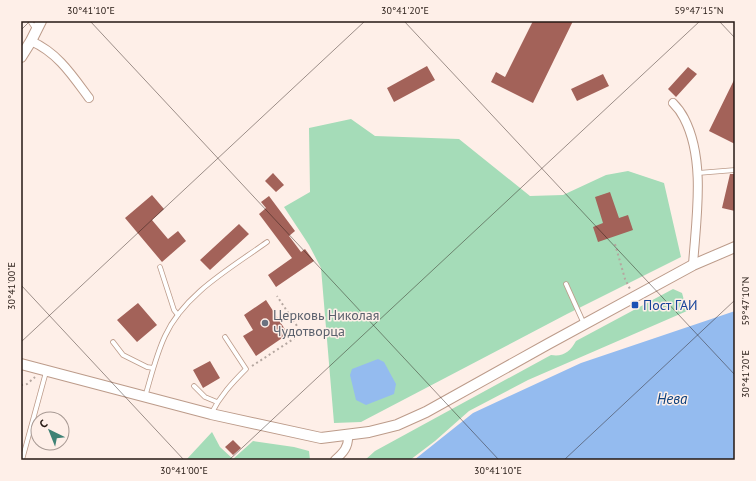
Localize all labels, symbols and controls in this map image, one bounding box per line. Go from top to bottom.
text: 30°41'10"E [67,4,115,17]
text: 30°41'20"E [381,4,429,17]
text: 59°47'15"N [674,4,724,17]
text: 30°41'00"E [5,262,18,310]
text: 59°47'10"N [739,276,752,326]
place label: Пост ГАИ [643,296,698,314]
marker: Пост ГАИ [630,300,640,310]
place label: Церковь Николая Чудотворца [273,306,379,340]
marker: Церковь Николая Чудотворца [260,318,270,328]
text: 30°41'20"E [739,350,752,398]
water label: Нева [657,389,688,408]
north arrow [30,411,70,451]
text: С [36,416,50,431]
text: 30°41'00"E [160,464,208,477]
text: 30°41'10"E [474,464,522,477]

